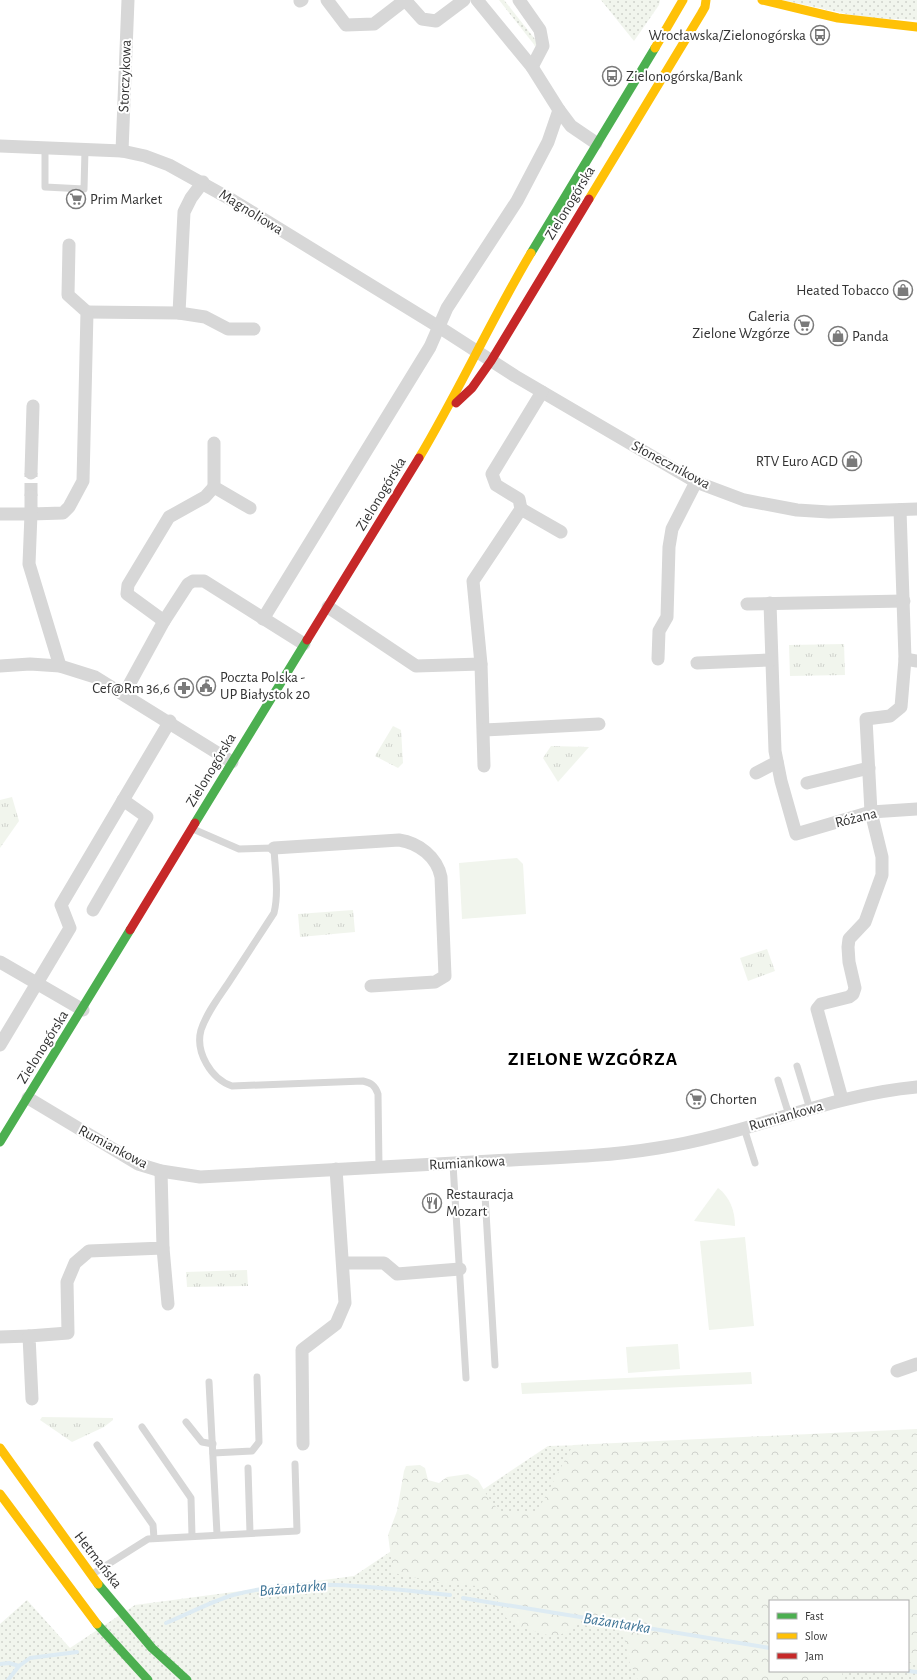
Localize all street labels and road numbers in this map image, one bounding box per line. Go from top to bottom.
street label: Storczykowa [116,39,134,113]
street label: Zielonogórska [542,164,598,242]
street label: Magnoliowa [216,186,286,238]
street label: Słonecznikowa [629,438,713,492]
street label: Zielonogórska [353,455,409,533]
street label: Zielonogórska [183,731,239,809]
street label: Różana [834,806,879,830]
street label: Zielonogórska [15,1008,71,1086]
street label: Rumiankowa [747,1098,825,1134]
street label: Rumiankowa [76,1122,150,1172]
street label: Rumiankowa [429,1154,506,1172]
street label: Hetmańska [71,1529,125,1591]

